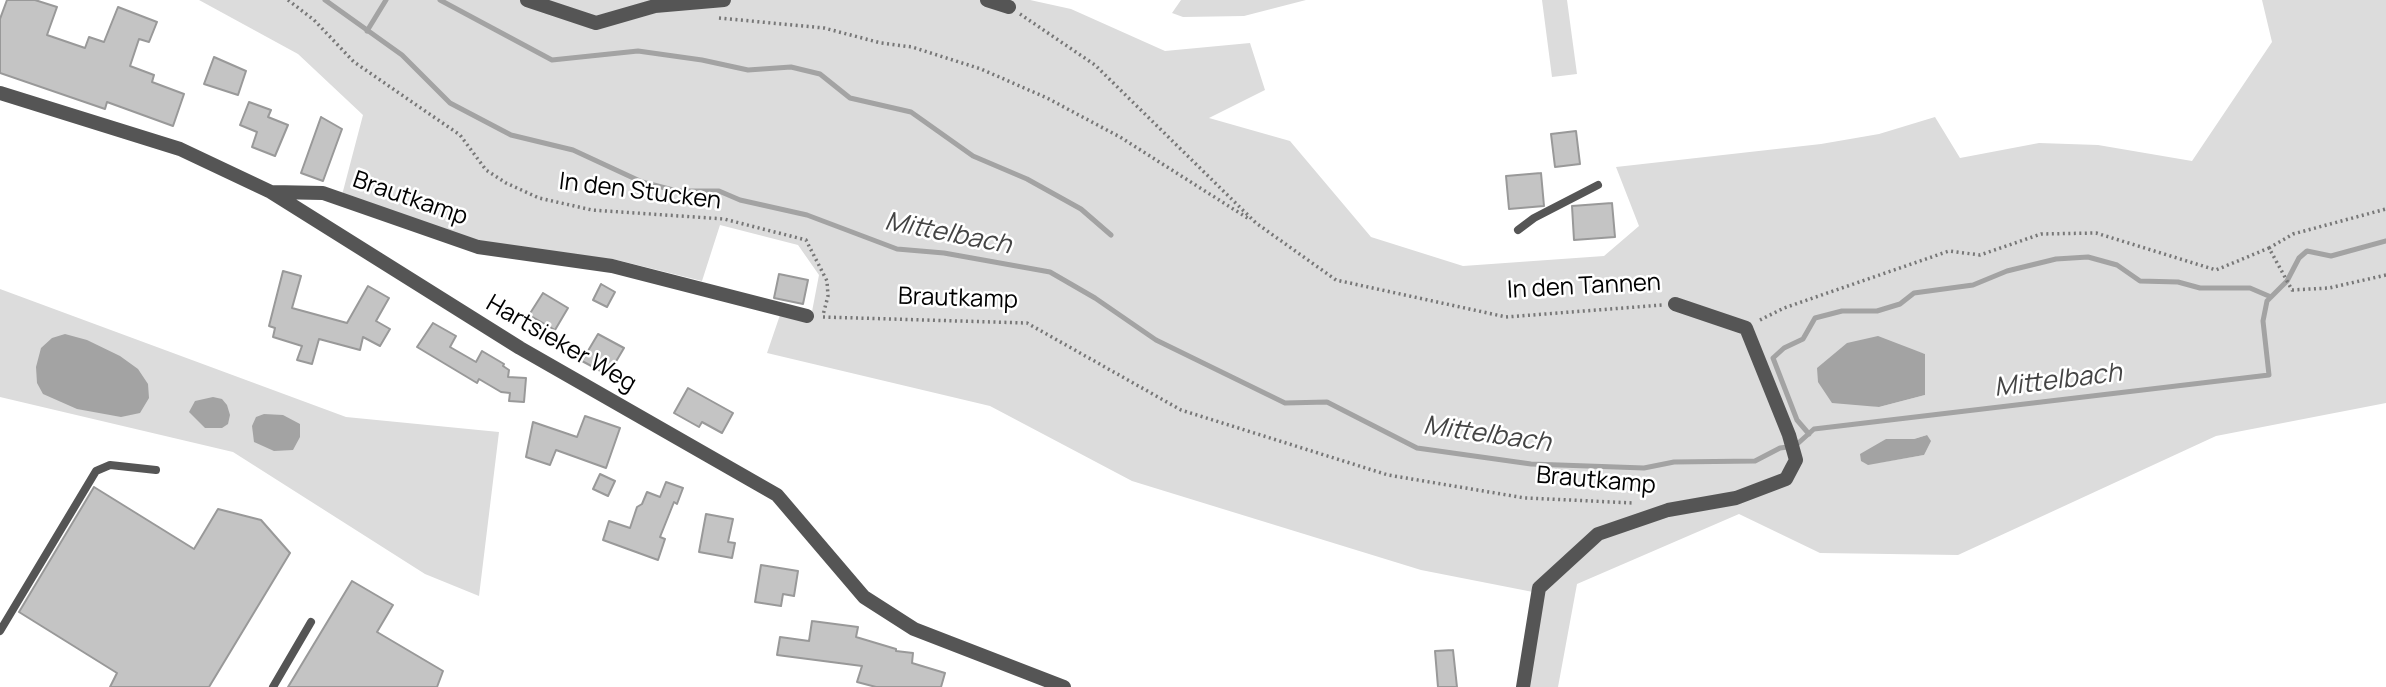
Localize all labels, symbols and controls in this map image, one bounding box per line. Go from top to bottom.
street label: Brautkamp [349,166,471,232]
street label: In den Stucken [557,168,723,216]
water label: Mittelbach [882,206,1014,262]
street label: In den Tannen [1506,269,1662,305]
street label: Brautkamp [898,283,1018,315]
street label: Hartsieker Weg [481,289,641,399]
water label: Mittelbach [1993,358,2123,404]
water label: Mittelbach [1421,411,1553,459]
street label: Brautkamp [1535,461,1657,501]

